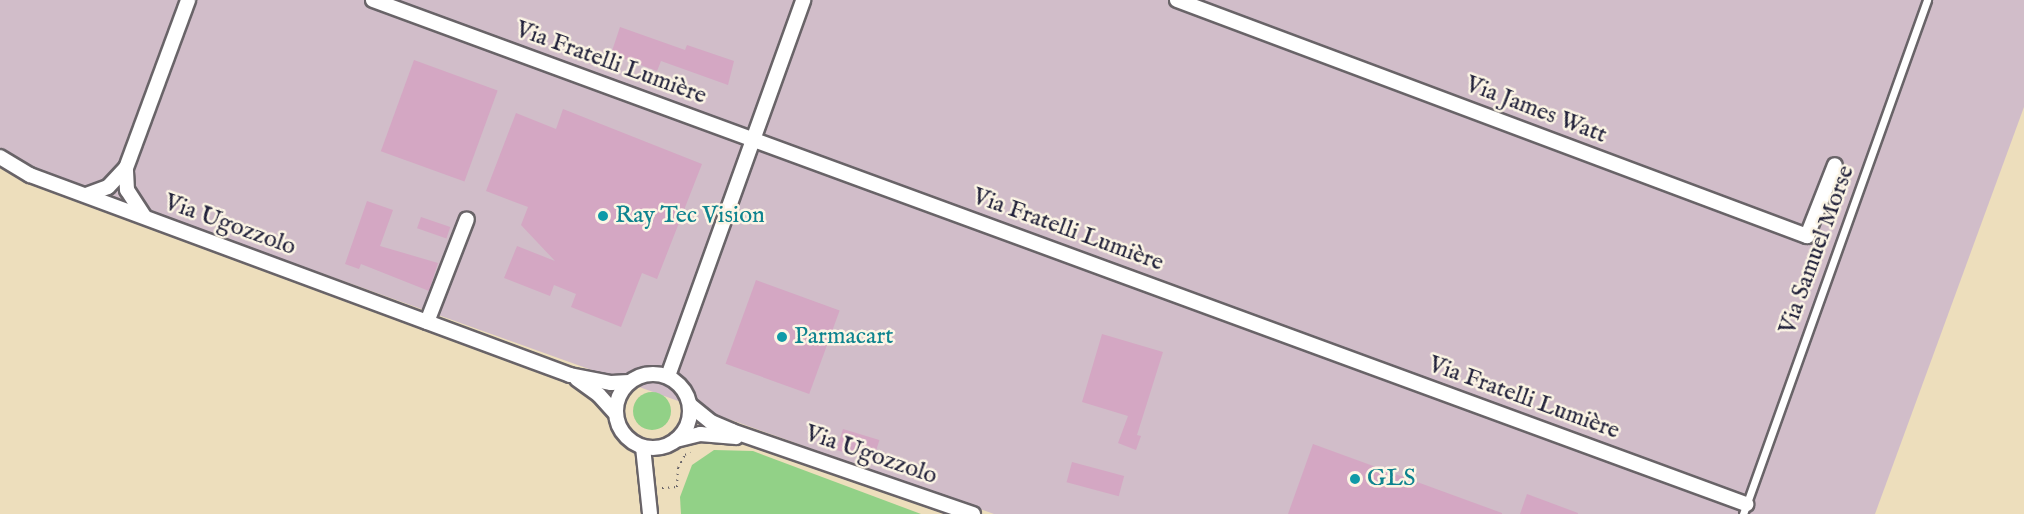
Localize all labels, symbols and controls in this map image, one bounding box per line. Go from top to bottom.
street label: Via Fratelli Lumière [512,15,710,111]
street label: Via James Watt [1461,70,1611,150]
street label: Via Samuel Morse [1773,162,1861,338]
street label: Via Fratelli Lumière [969,182,1167,278]
street label: Via Ugozzolo [160,188,300,262]
place label: Ray Tec Vision [615,202,765,230]
marker: Ray Tec Vision [596,209,610,223]
place label: Parmacart [794,323,894,351]
marker: Parmacart [775,330,789,344]
street label: Via Fratelli Lumière [1425,350,1623,446]
street label: Via Ugozzolo [801,419,941,491]
place label: GLS [1367,465,1415,493]
marker: GLS [1348,472,1362,486]

